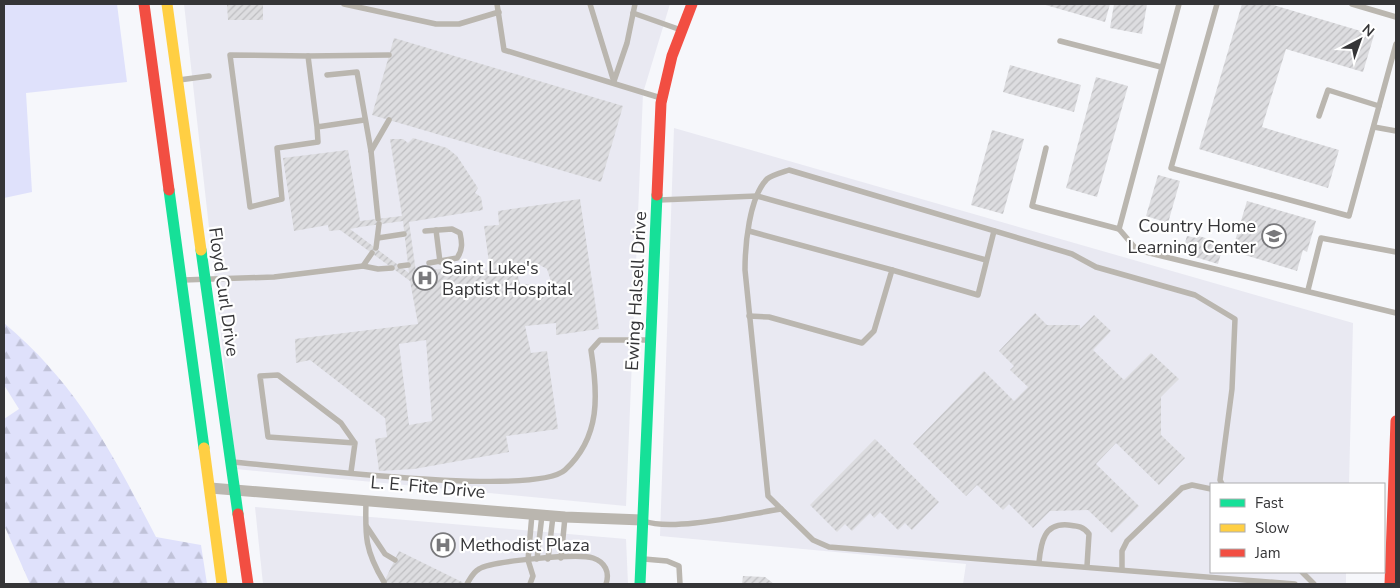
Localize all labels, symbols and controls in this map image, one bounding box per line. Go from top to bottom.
north arrow [1335,15,1385,65]
text: N [1358,20,1378,41]
street label: Ewing Halsell Drive [620,211,652,371]
place label: Country Home Learning Center [1127,214,1257,259]
school or university icon: Country Home Learning Center [1261,223,1287,249]
street label: Floyd Curl Drive [203,226,245,358]
place label: Saint Luke's Baptist Hospital [442,256,573,301]
hospital icon: Saint Luke's Baptist Hospital [412,265,438,291]
street label: L. E. Fite Drive [370,470,486,504]
legend [1210,483,1385,573]
text: Fast [1255,493,1284,513]
text: Slow [1255,518,1290,538]
hospital icon: Methodist Plaza [430,532,456,558]
place label: Methodist Plaza [460,533,590,557]
text: Jam [1254,543,1281,563]

